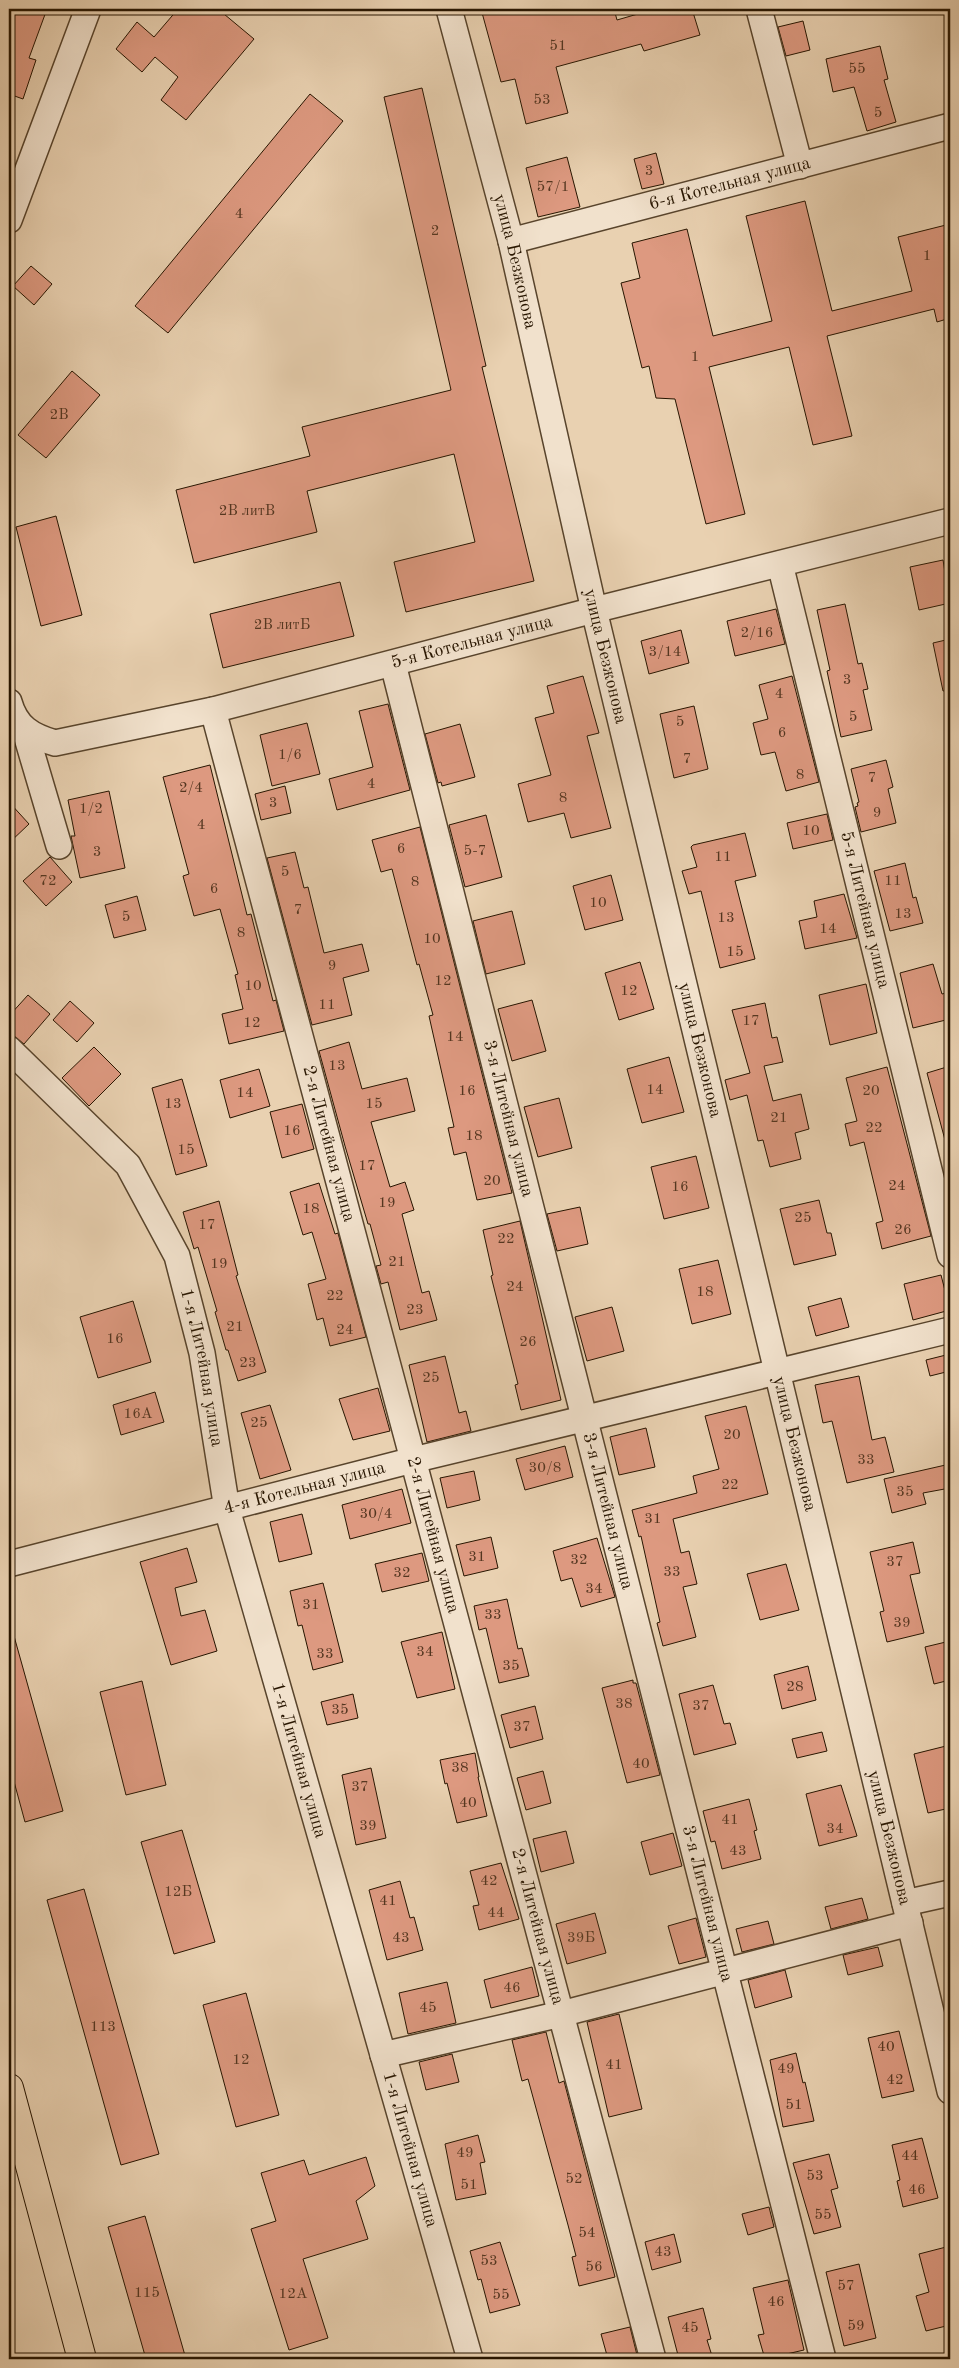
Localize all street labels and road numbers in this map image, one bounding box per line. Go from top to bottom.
street label: 6-я Котельная улица [647,154,812,213]
street label: улица Безжонова [490,192,540,331]
street label: улица Безжонова [581,587,630,726]
street label: 5-я Котельная улица [389,612,555,672]
street label: 5-я Литейная улица [837,829,893,990]
street label: улица Безжонова [675,981,725,1119]
street label: 3-я Литейная улица [480,1038,537,1199]
street label: 2-я Литейная улица [299,1064,358,1224]
street label: 1-я Литейная улица [177,1287,226,1448]
street label: улица Безжонова [770,1375,819,1513]
street label: 3-я Литейная улица [579,1431,636,1592]
street label: 2-я Литейная улица [404,1455,463,1615]
street label: 4-я Котельная улица [222,1459,387,1517]
street label: 1-я Литейная улица [268,1680,330,1840]
street label: улица Безжонова [864,1768,914,1907]
street label: 3-я Литейная улица [679,1823,736,1984]
street label: 2-я Литейная улица [508,1846,567,2007]
street label: 1-я Литейная улица [379,2070,441,2230]

